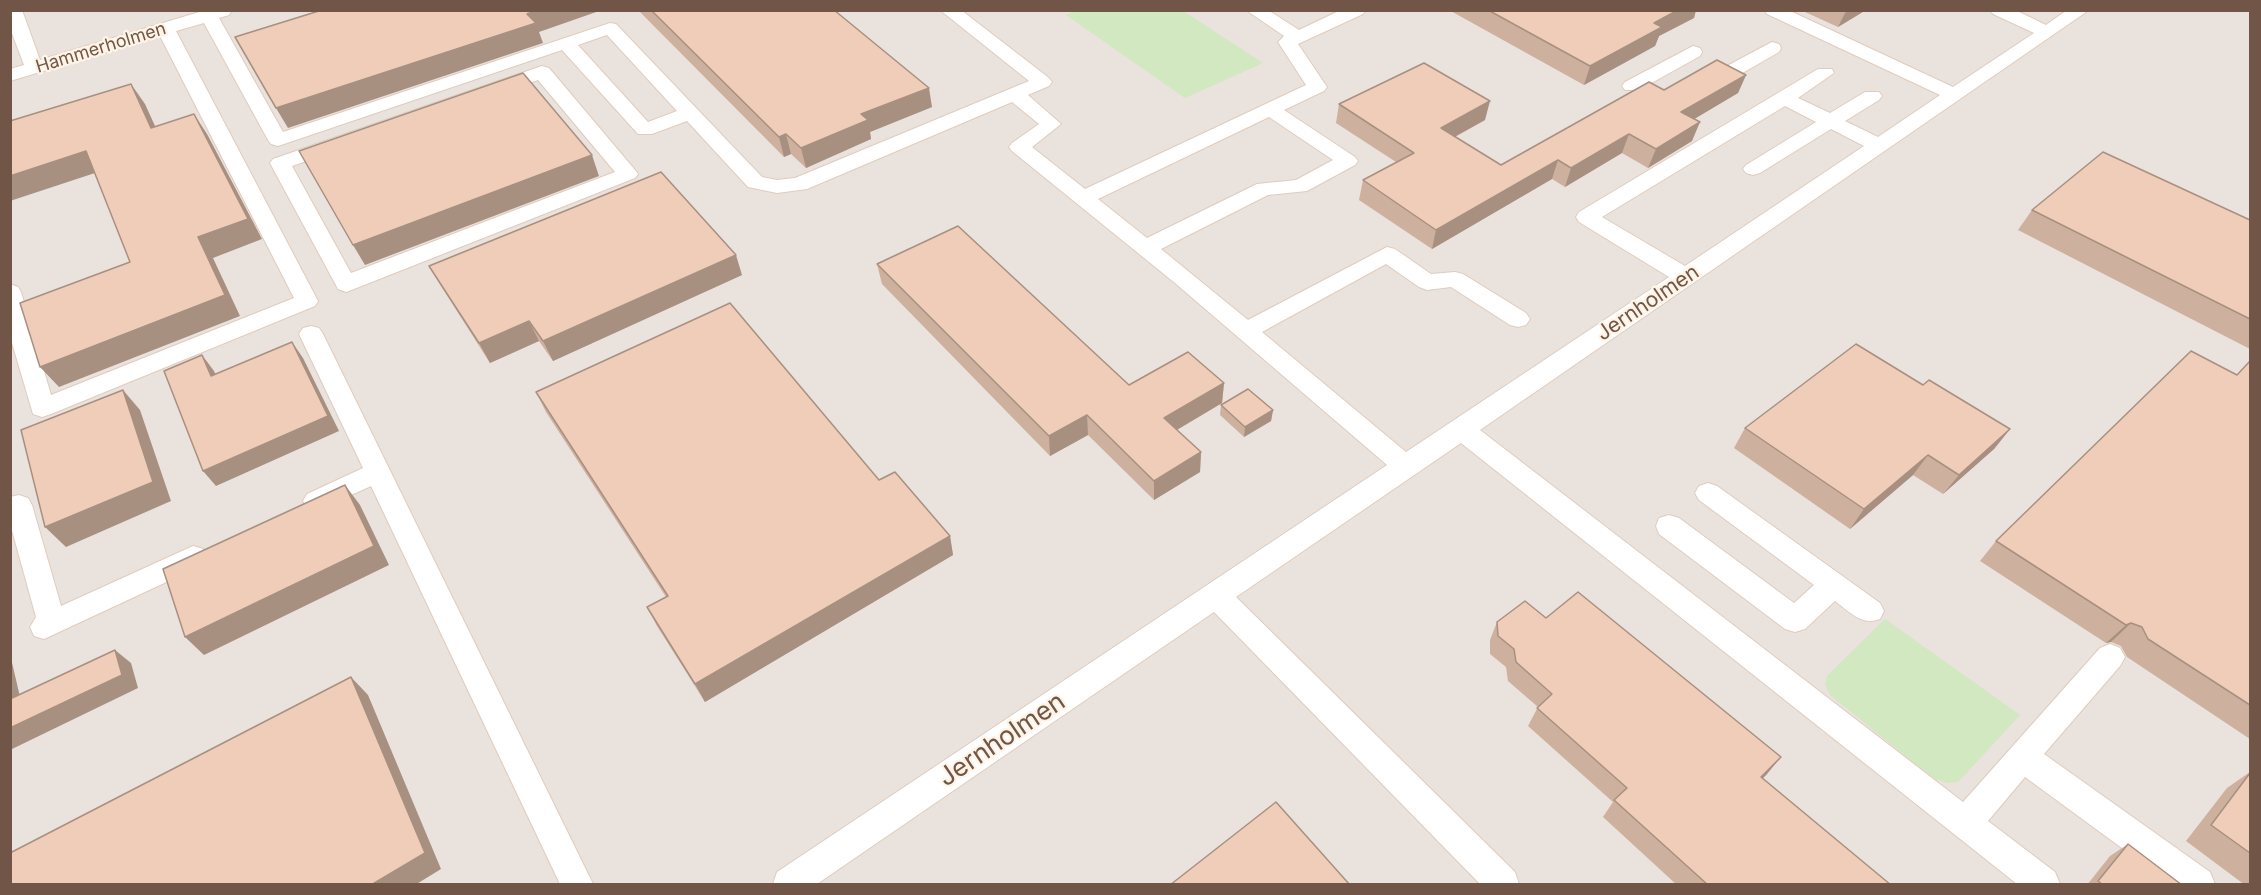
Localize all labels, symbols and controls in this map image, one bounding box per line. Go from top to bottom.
street label: Hammerholmen [33,18,169,78]
street label: Jernholmen [1592,260,1704,346]
street label: Jernholmen [933,686,1071,794]

